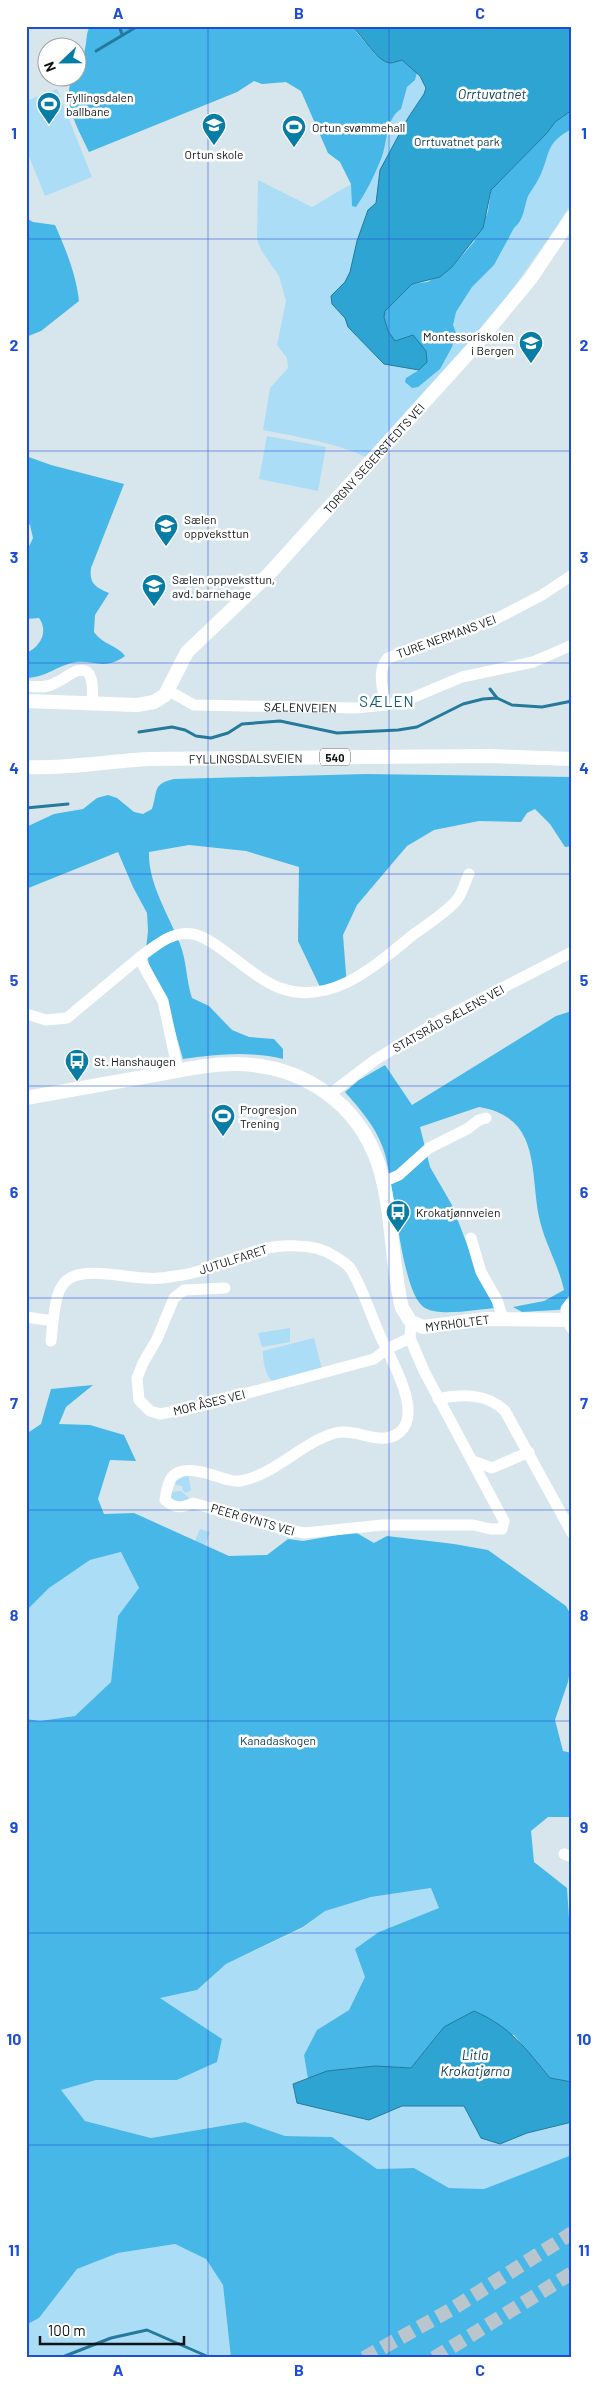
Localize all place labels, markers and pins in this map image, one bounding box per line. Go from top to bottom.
place label: Fyllingsdalen ballbane [66,90,133,118]
sports icon: Fyllingsdalen ballbane [36,91,62,125]
school or university icon: Ortun skole [201,112,227,146]
sports icon: Ortun svømmehall [281,114,307,148]
place label: Ortun svømmehall [312,120,405,134]
place label: Ortun skole [185,147,243,161]
place label: Montessoriskolen i Bergen [423,329,514,357]
school or university icon: Montessoriskolen i Bergen [518,330,544,364]
place label: Sælen oppveksttun [184,512,249,540]
school or university icon: Sælen oppveksttun [153,513,179,547]
place label: Sælen oppveksttun, avd. barnehage [172,572,275,600]
school or university icon: Sælen oppveksttun, avd. barnehage [141,573,167,607]
bus stop icon: St. Hanshaugen [64,1048,90,1082]
place label: St. Hanshaugen [94,1054,176,1068]
place label: Progresjon Trening [240,1102,297,1130]
sports icon: Progresjon Trening [210,1103,236,1137]
bus stop icon: Krokatjønnveien [385,1199,411,1233]
place label: Krokatjønnveien [416,1205,500,1219]

